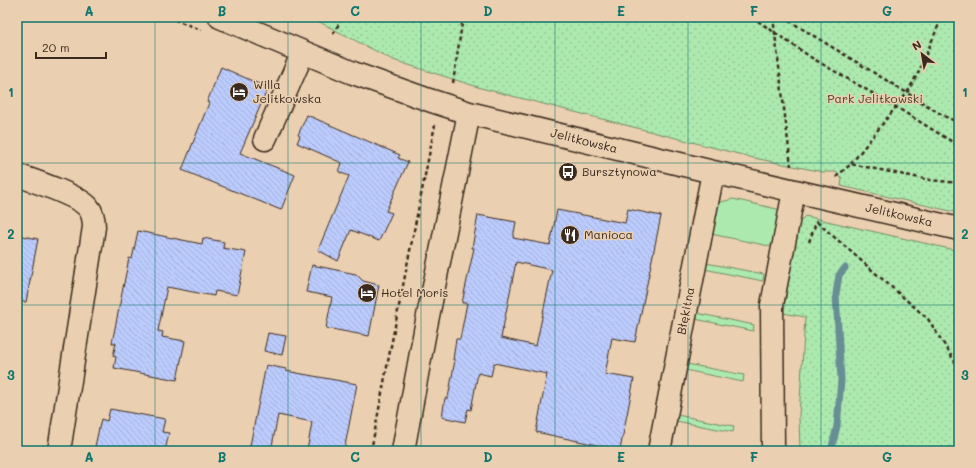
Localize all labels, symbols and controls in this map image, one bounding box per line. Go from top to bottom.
text: A [84,2,94,19]
text: B [218,2,227,19]
text: C [350,2,360,19]
text: D [483,2,493,19]
text: E [617,2,625,19]
text: F [750,2,758,19]
text: G [882,2,892,19]
scale bar [36,34,106,60]
north arrow [902,34,942,74]
text: N [909,36,924,54]
text: 20 m [42,39,70,55]
place label: Willa Jelitkowska [253,76,321,106]
hotel icon: Willa Jelitkowska [228,81,250,103]
text: 1 [8,83,14,100]
text: 1 [962,83,968,100]
park label: Park Jelitkowski [827,90,923,106]
street label: Jelitkowska [549,124,619,156]
bus stop icon: Bursztynowa [557,161,579,183]
place label: Bursztynowa [582,163,657,179]
street label: Jelitkowska [864,199,934,230]
restaurant icon: Manioca [559,224,581,246]
text: 2 [7,225,15,242]
text: 2 [961,225,969,242]
place label: Manioca [584,226,633,242]
hotel icon: Hotel Moris [356,282,378,304]
place label: Hotel Moris [381,284,449,300]
street label: Błękitna [673,286,697,336]
text: 3 [7,366,15,383]
text: 3 [961,366,969,383]
text: A [84,448,94,465]
text: B [218,448,227,465]
text: C [350,448,360,465]
text: D [483,448,493,465]
text: E [617,448,625,465]
text: F [750,448,758,465]
text: G [882,448,892,465]

